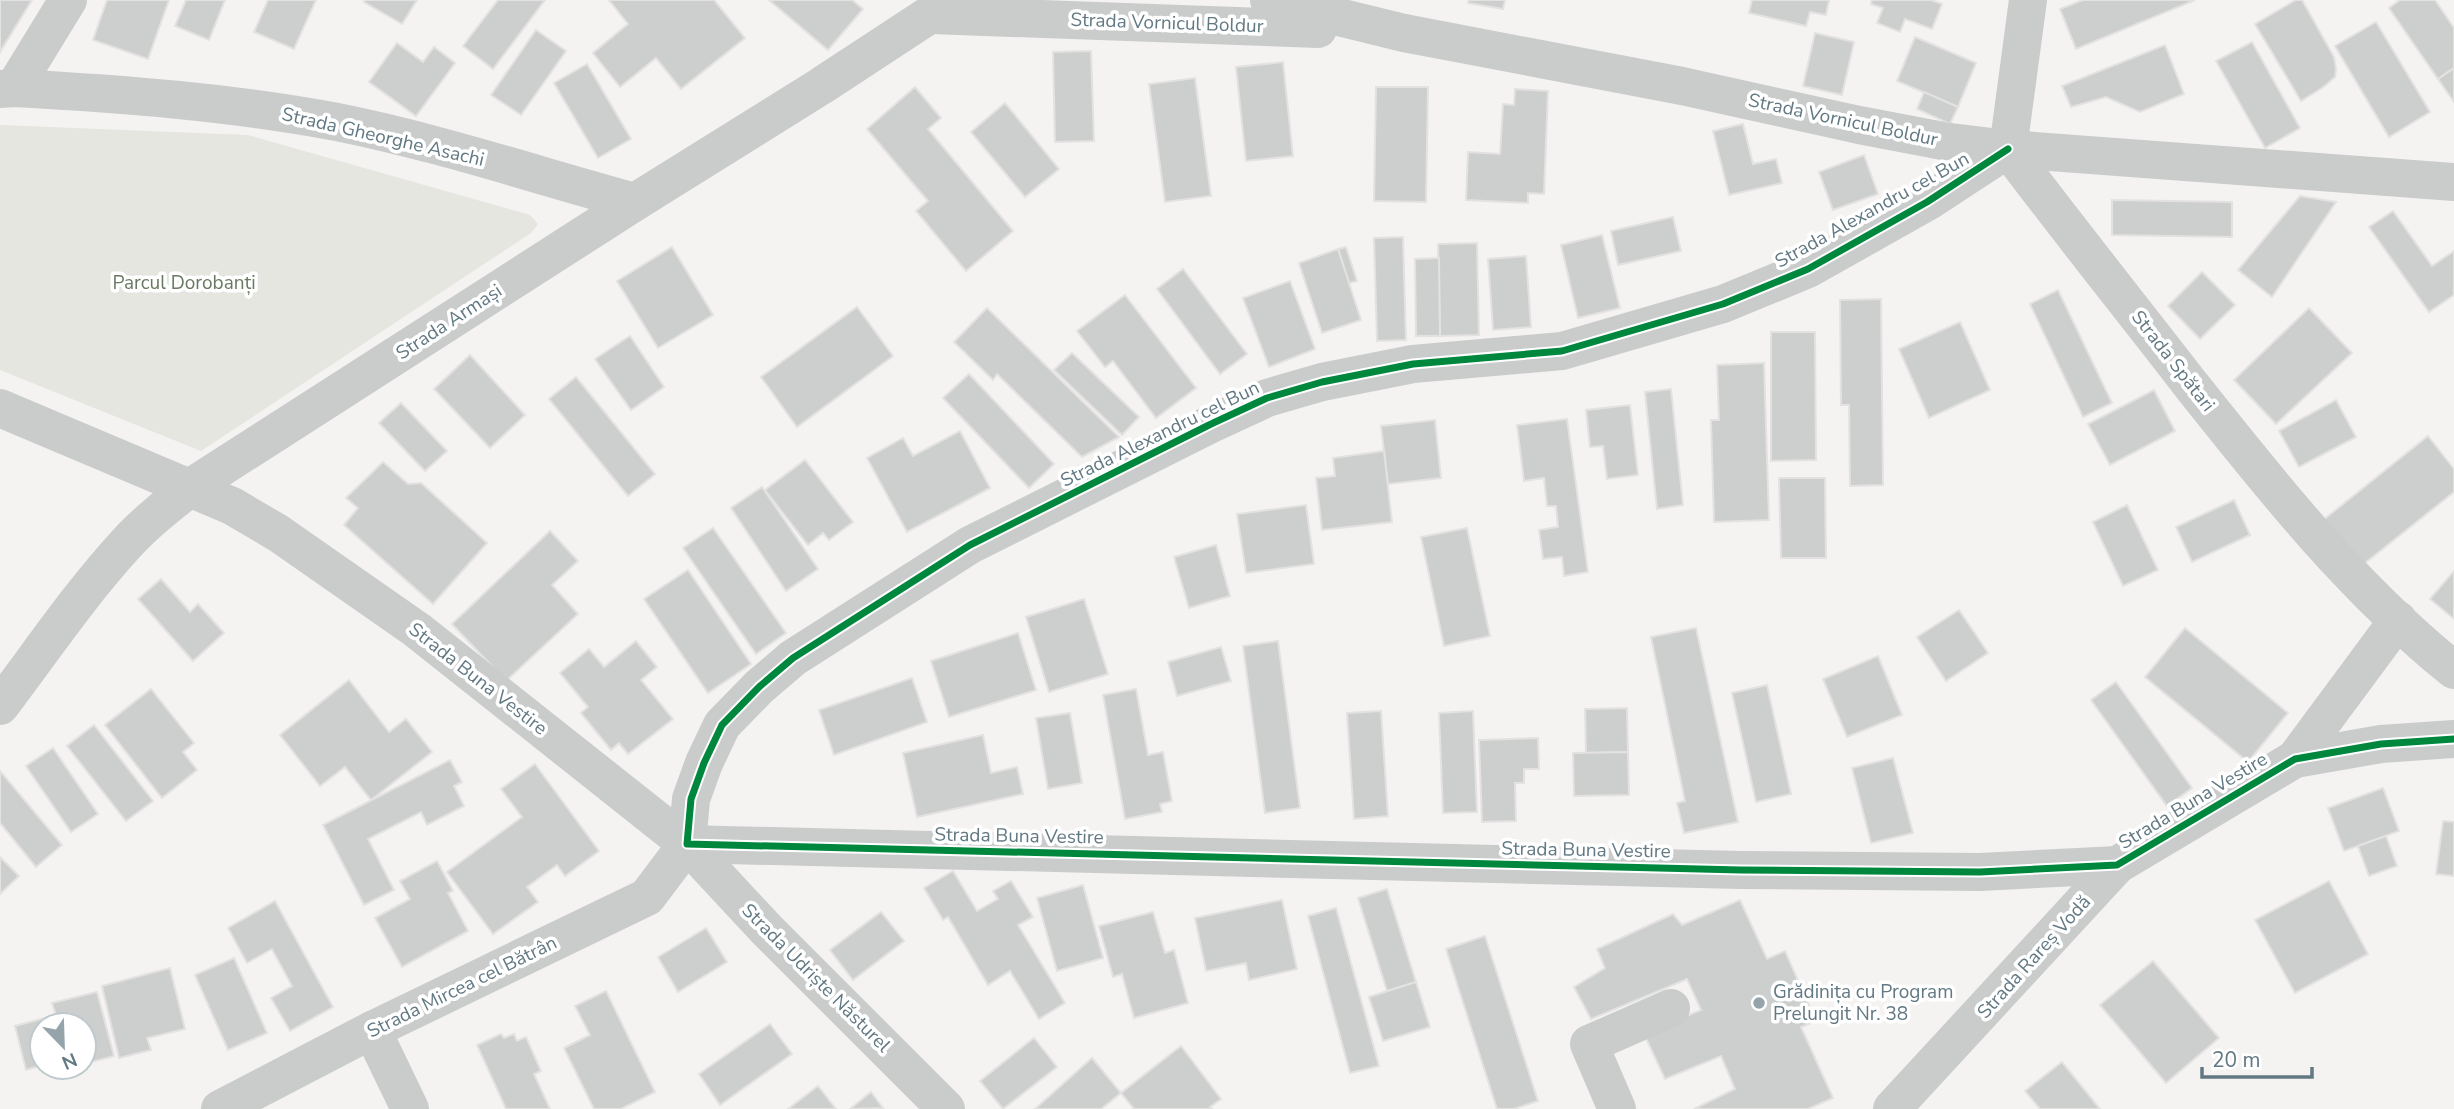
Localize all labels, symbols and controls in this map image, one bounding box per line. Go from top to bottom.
street label: Strada Vornicul Boldur [1070,7,1264,39]
street label: Strada Vornicul Boldur [1746,87,1940,153]
street label: Strada Gheorghe Asachi [279,101,487,173]
street label: Strada Alexandru cel Bun [1770,146,1974,274]
park label: Parcul Dorobanți [112,270,256,296]
street label: Strada Armași [391,278,507,366]
street label: Strada Spătari [2125,305,2221,417]
street label: Strada Alexandru cel Bun [1056,374,1264,494]
street label: Strada Buna Vestire [403,617,553,741]
street label: Strada Buna Vestire [2114,746,2272,856]
street label: Strada Buna Vestire [934,822,1104,850]
street label: Strada Buna Vestire [1501,836,1671,864]
street label: Strada Rareș Vodă [1971,889,2097,1025]
street label: Strada Udriște Năsturel [736,898,896,1058]
street label: Strada Mircea cel Bătrân [363,930,561,1044]
place label: Grădinița cu Program Prelungit Nr. 38 [1773,979,1953,1027]
marker: Grădinița cu Program Prelungit Nr. 38 [1751,995,1767,1011]
north arrow [28,1011,98,1081]
scale bar [2202,1036,2312,1080]
text: N [58,1046,81,1075]
text: 20 m [2212,1046,2261,1074]

